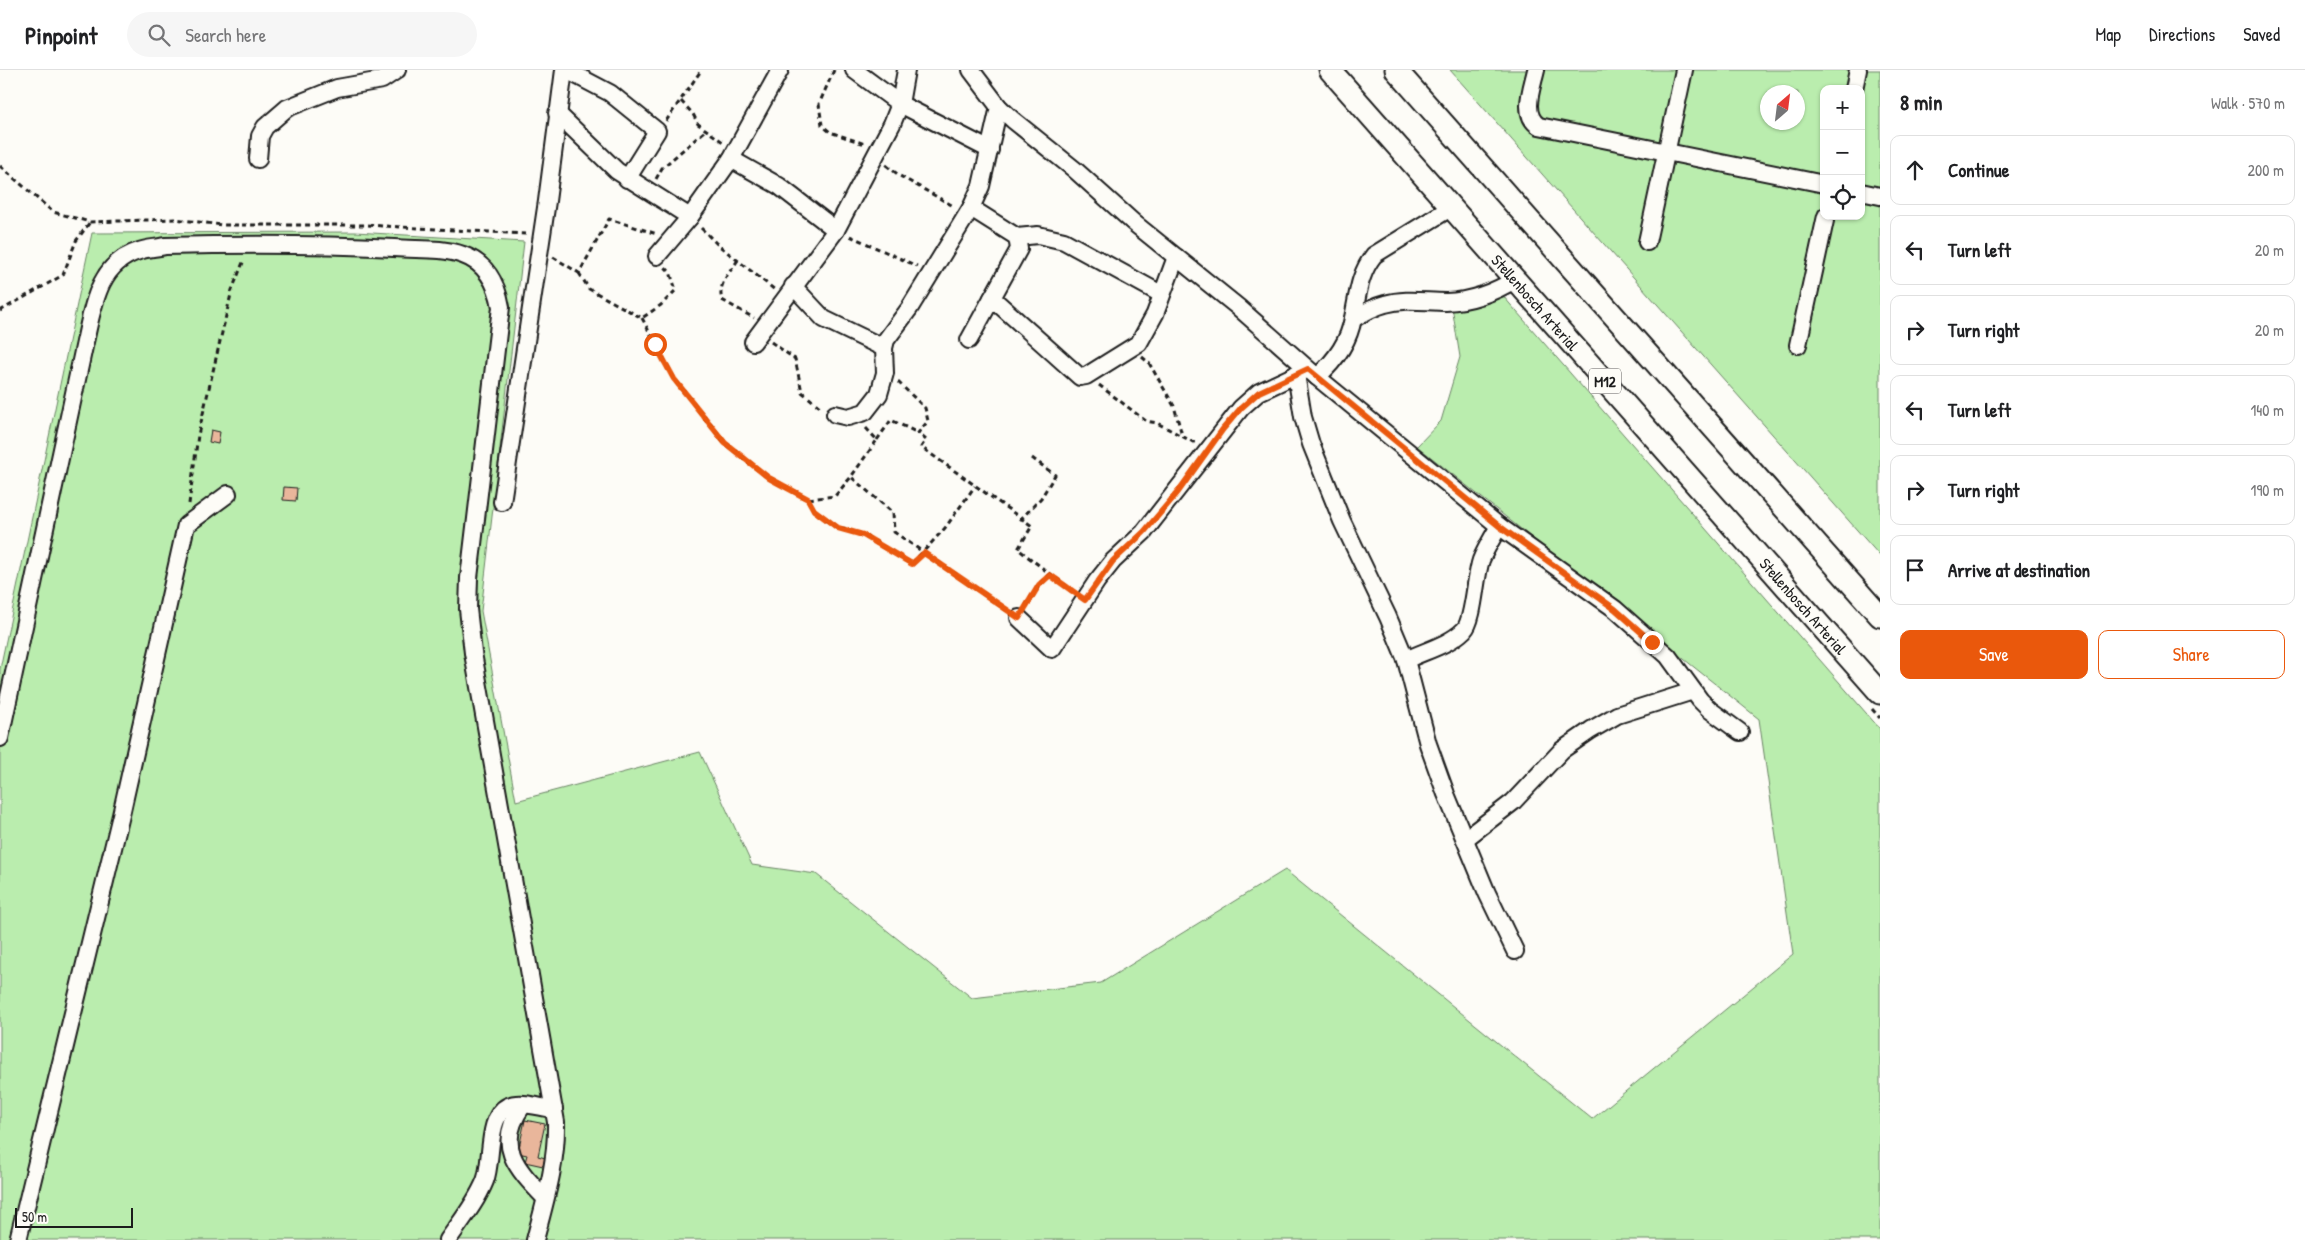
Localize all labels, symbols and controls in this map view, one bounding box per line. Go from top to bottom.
search box [127,12,477,57]
text: Pinpoint [25,19,97,51]
icon: search [145,21,173,49]
text: Search here [185,22,266,48]
text: Map [2096,22,2121,47]
text: Directions [2149,22,2215,47]
text: Saved [2243,22,2280,47]
north arrow [1760,85,1805,130]
map controls [1820,85,1865,220]
button: + [1820,85,1865,130]
text: 8 min [1900,88,1942,117]
text: Walk · 570 m [2211,92,2285,114]
button: − [1820,130,1865,175]
icon: ahead [1901,156,1929,184]
text: Continue [1948,157,2009,183]
text: 200 m [2248,159,2284,181]
button: locate [1820,175,1865,220]
icon: left [1901,236,1929,264]
text: Turn left [1948,237,2011,263]
text: 20 m [2255,239,2284,261]
street label: Stellenbosch Arterial [1487,249,1584,356]
icon: right [1901,316,1929,344]
text: Turn right [1948,317,2019,343]
text: 20 m [2255,319,2284,341]
route start [644,333,667,356]
road number: M12 [1589,368,1621,394]
icon: left [1901,396,1929,424]
text: Turn left [1948,397,2011,423]
text: 140 m [2250,399,2284,421]
icon: right [1901,476,1929,504]
text: Turn right [1948,477,2019,503]
text: 190 m [2251,479,2284,501]
street label: Stellenbosch Arterial [1755,553,1852,659]
icon: arrive [1901,556,1929,584]
text: Arrive at destination [1948,557,2090,583]
button: Save [1900,630,2088,679]
button: Share [2098,630,2285,679]
route end [1641,631,1664,654]
scale bar [15,1205,132,1228]
text: 50 m [22,1207,47,1226]

